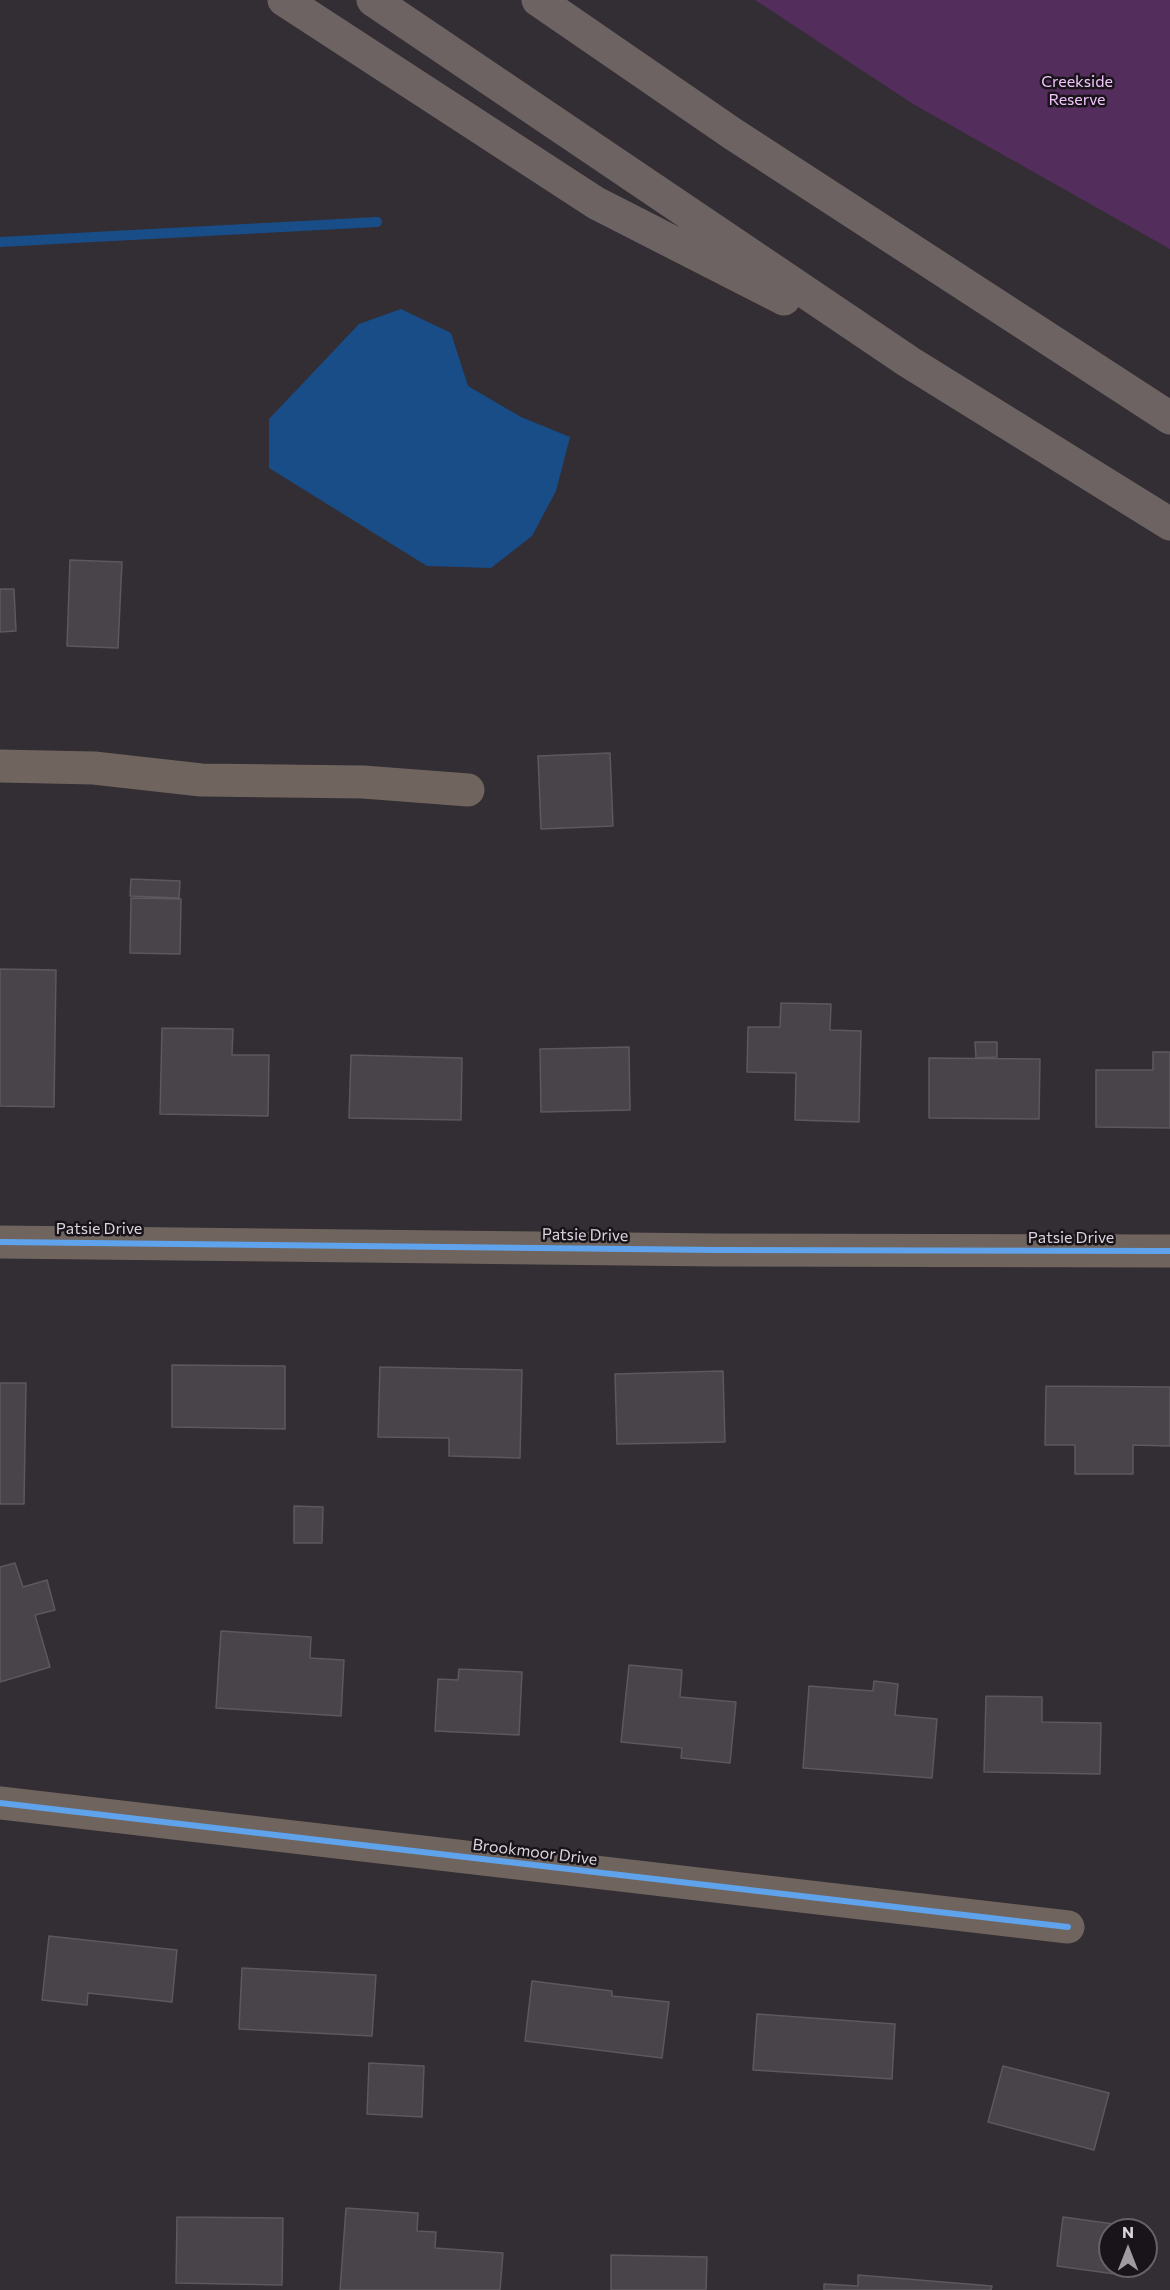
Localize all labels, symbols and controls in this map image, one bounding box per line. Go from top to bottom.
park label: Creekside Reserve [1041,72,1113,110]
street label: Patsie Drive [56,1219,142,1239]
street label: Patsie Drive [542,1225,628,1245]
street label: Patsie Drive [1028,1228,1114,1248]
street label: Brookmoor Drive [472,1835,598,1869]
north arrow [1098,2218,1158,2278]
text: N [1122,2222,1134,2241]

